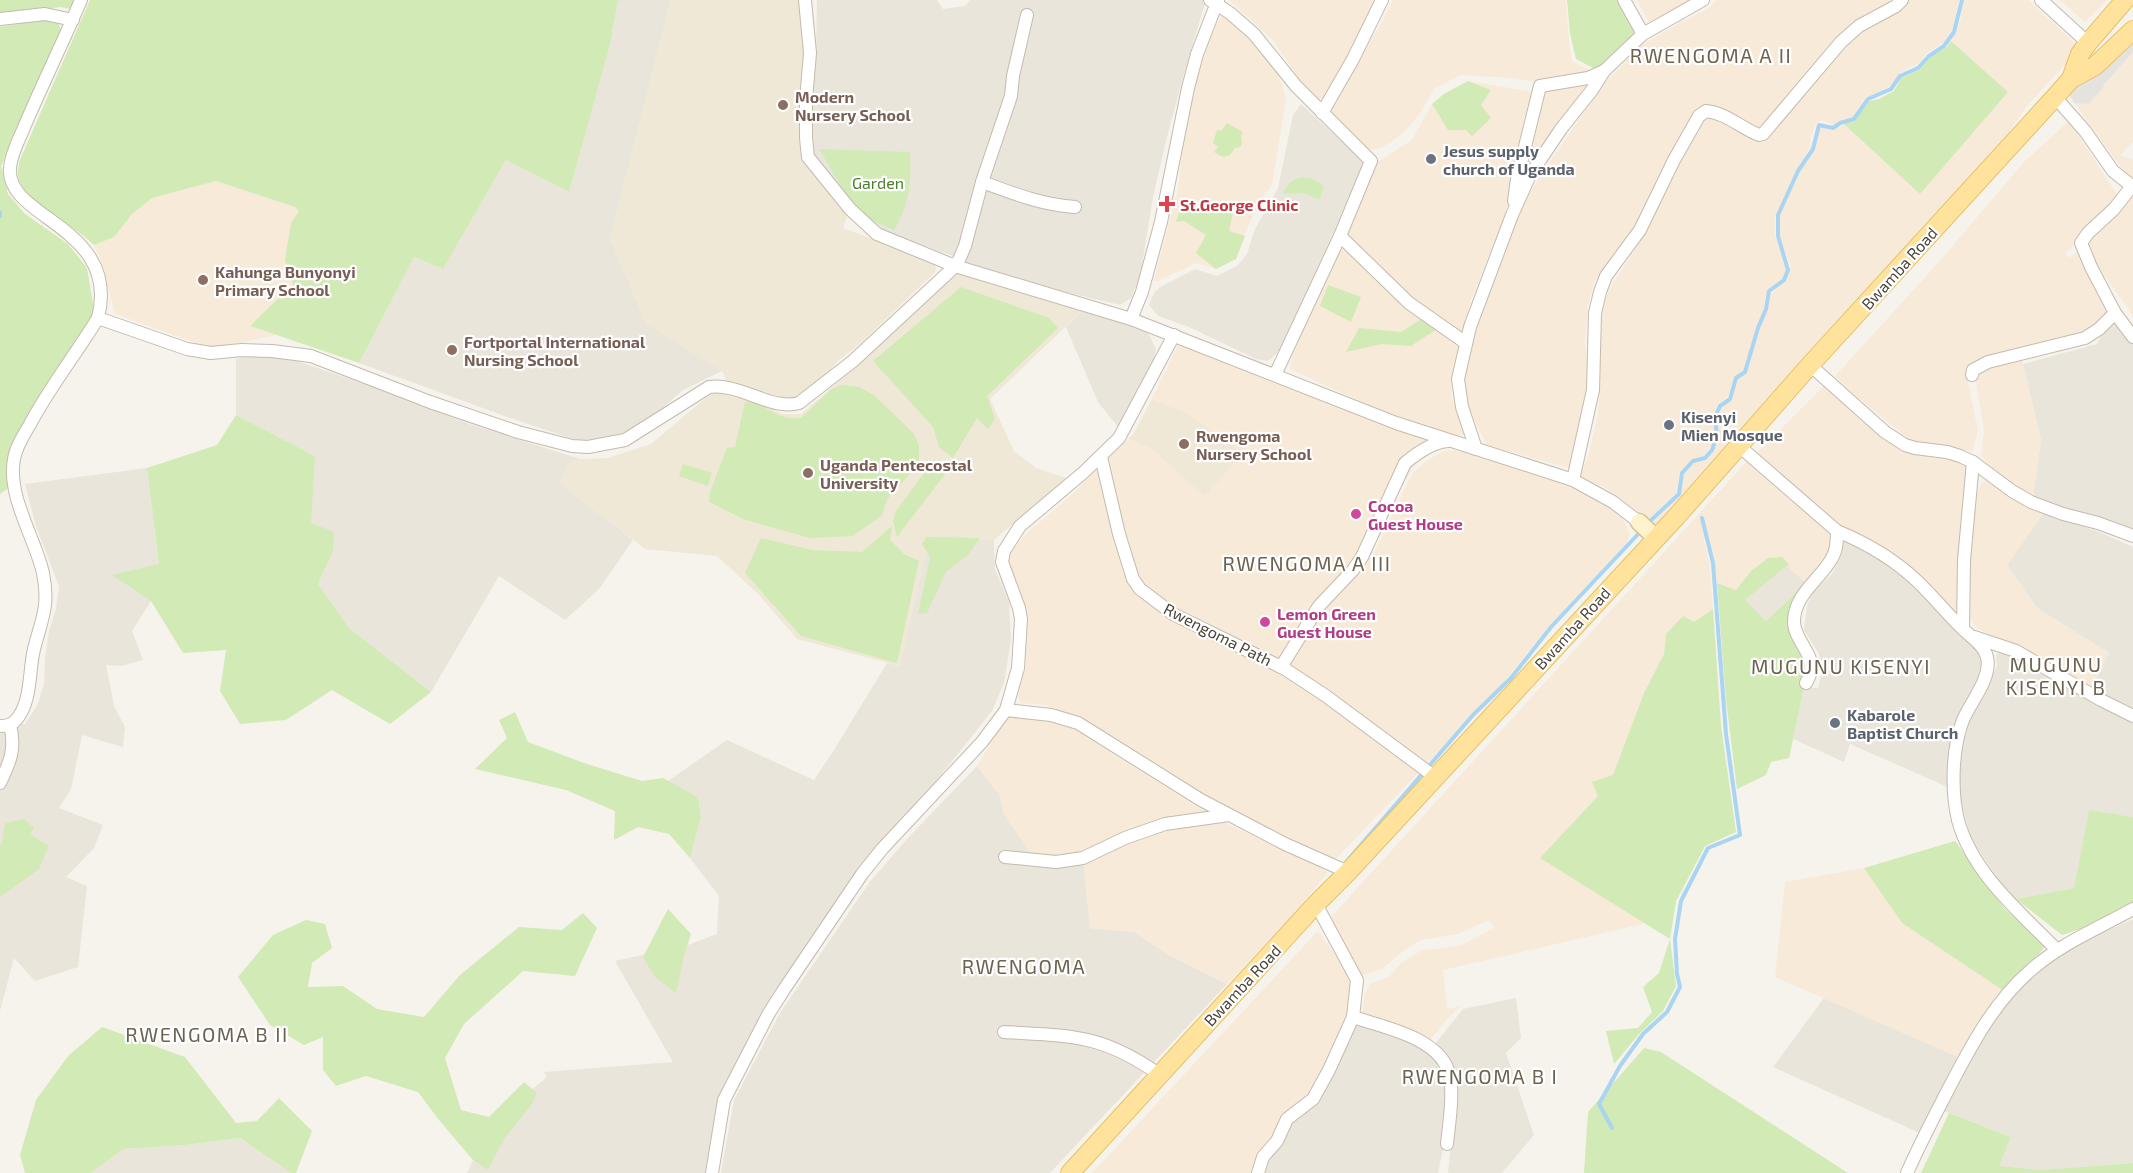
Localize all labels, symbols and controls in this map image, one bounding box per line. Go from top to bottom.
district label: RWENGOMA A II [1630,43,1792,67]
place label: Modern Nursery School [795,87,911,125]
marker: Modern Nursery School [776,98,790,112]
place label: Jesus supply church of Uganda [1443,141,1575,178]
marker: Jesus supply church of Uganda [1424,152,1438,166]
park label: Garden [852,173,904,192]
marker: St.George Clinic [1158,195,1176,213]
place label: St.George Clinic [1180,195,1298,214]
street label: Bwamba Road [1857,223,1941,313]
place label: Kahunga Bunyonyi Primary School [215,262,356,300]
marker: Kahunga Bunyonyi Primary School [196,273,210,287]
place label: Fortportal International Nursing School [464,332,646,369]
marker: Fortportal International Nursing School [445,343,459,357]
place label: Kisenyi Mien Mosque [1681,407,1783,444]
marker: Kisenyi Mien Mosque [1662,418,1676,432]
place label: Rwengoma Nursery School [1196,426,1312,464]
marker: Rwengoma Nursery School [1177,437,1191,451]
place label: Uganda Pentecostal University [820,455,973,493]
marker: Uganda Pentecostal University [801,466,815,480]
place label: Cocoa Guest House [1368,496,1463,533]
marker: Cocoa Guest House [1349,507,1363,521]
district label: RWENGOMA A III [1222,551,1392,575]
street label: Bwamba Road [1530,583,1614,673]
street label: Rwengoma Path [1161,599,1275,669]
place label: Lemon Green Guest House [1277,604,1376,641]
marker: Lemon Green Guest House [1258,615,1272,629]
district label: MUGUNU KISENYI B [2006,652,2106,699]
district label: MUGUNU KISENYI [1751,654,1931,678]
place label: Kabarole Baptist Church [1847,705,1958,742]
marker: Kabarole Baptist Church [1828,716,1842,730]
street label: Bwamba Road [1200,940,1284,1030]
district label: RWENGOMA [962,954,1086,978]
district label: RWENGOMA B II [125,1022,289,1046]
district label: RWENGOMA B I [1402,1064,1558,1088]

